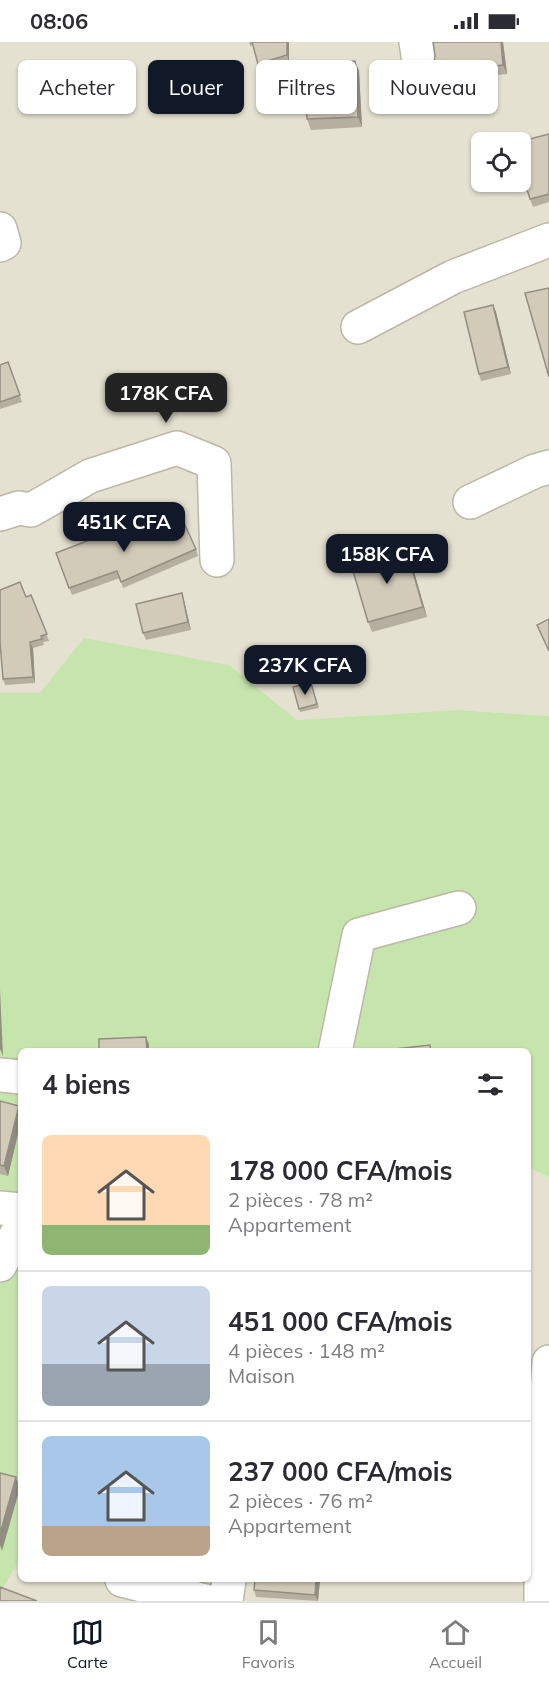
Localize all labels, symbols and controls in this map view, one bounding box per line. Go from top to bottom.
text: 08:06 [30,7,88,35]
chip: Acheter [18,60,136,114]
chip: Louer [148,60,244,114]
chip: Filtres [256,60,357,114]
chip: Nouveau [369,60,498,114]
map controls [471,132,531,192]
button: locate [471,132,531,192]
pin: 178K CFA [104,373,228,424]
text: 178K CFA [119,380,213,405]
pin: 451K CFA [62,502,186,553]
text: 451K CFA [77,509,171,534]
pin: 158K CFA [325,534,449,585]
text: 158K CFA [340,541,434,566]
pin: 237K CFA [243,645,367,696]
text: 237K CFA [258,652,352,677]
text: 4 biens [42,1068,131,1101]
icon: filters [474,1068,507,1101]
text: 178 000 CFA/mois [228,1154,453,1187]
icon: home [90,1159,162,1231]
text: 2 pièces · 78 m² [228,1187,373,1212]
text: Appartement [228,1212,351,1237]
text: 451 000 CFA/mois [228,1305,453,1338]
icon: home [90,1310,162,1382]
text: 4 pièces · 148 m² [228,1338,385,1363]
text: Maison [228,1363,295,1388]
text: 237 000 CFA/mois [228,1455,453,1488]
icon: home [90,1460,162,1532]
text: 2 pièces · 76 m² [228,1488,373,1513]
text: Appartement [228,1513,351,1538]
tab: Carte [67,1616,108,1672]
tab: Favoris [242,1616,295,1672]
tab: Accueil [429,1616,482,1672]

